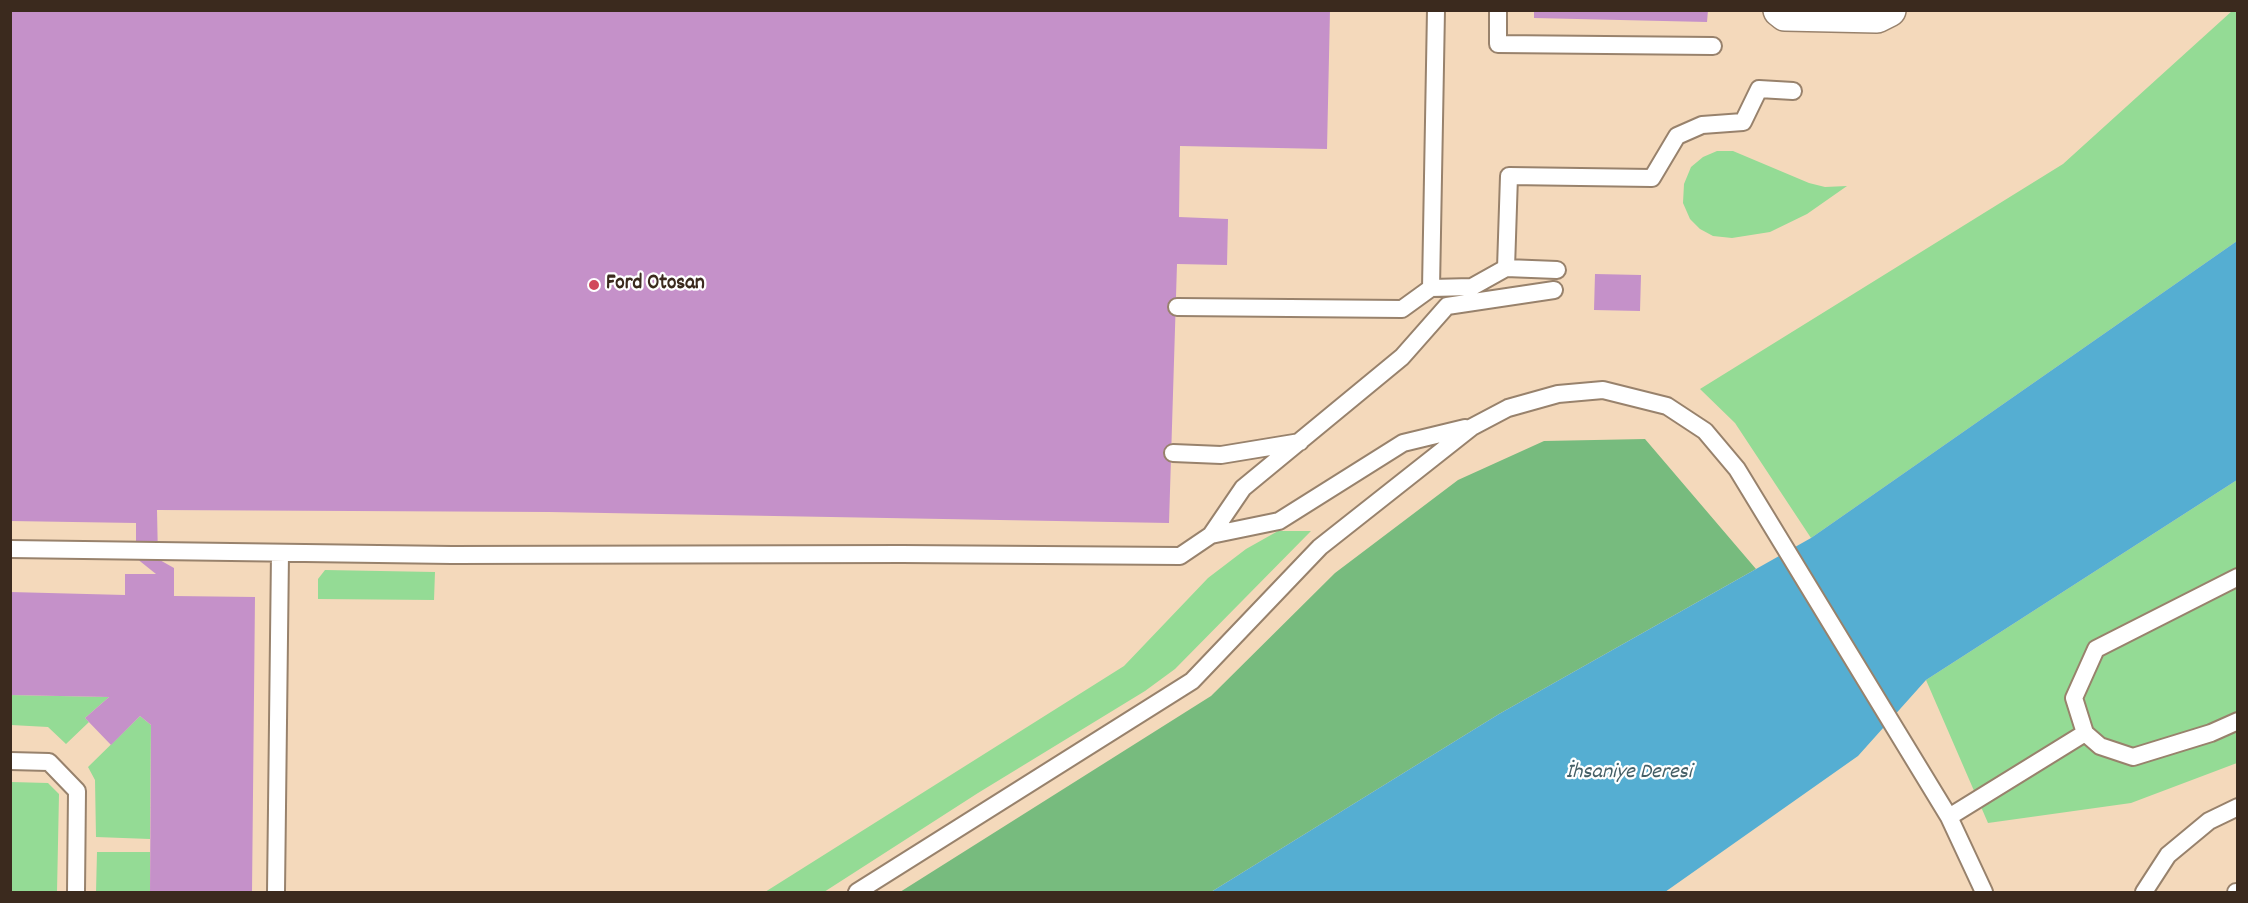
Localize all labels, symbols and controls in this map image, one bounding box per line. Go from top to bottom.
place label: Ford Otosan [606,272,705,298]
marker: Ford Otosan [587,278,601,292]
water label: İhsaniye Deresi [1566,761,1692,787]

